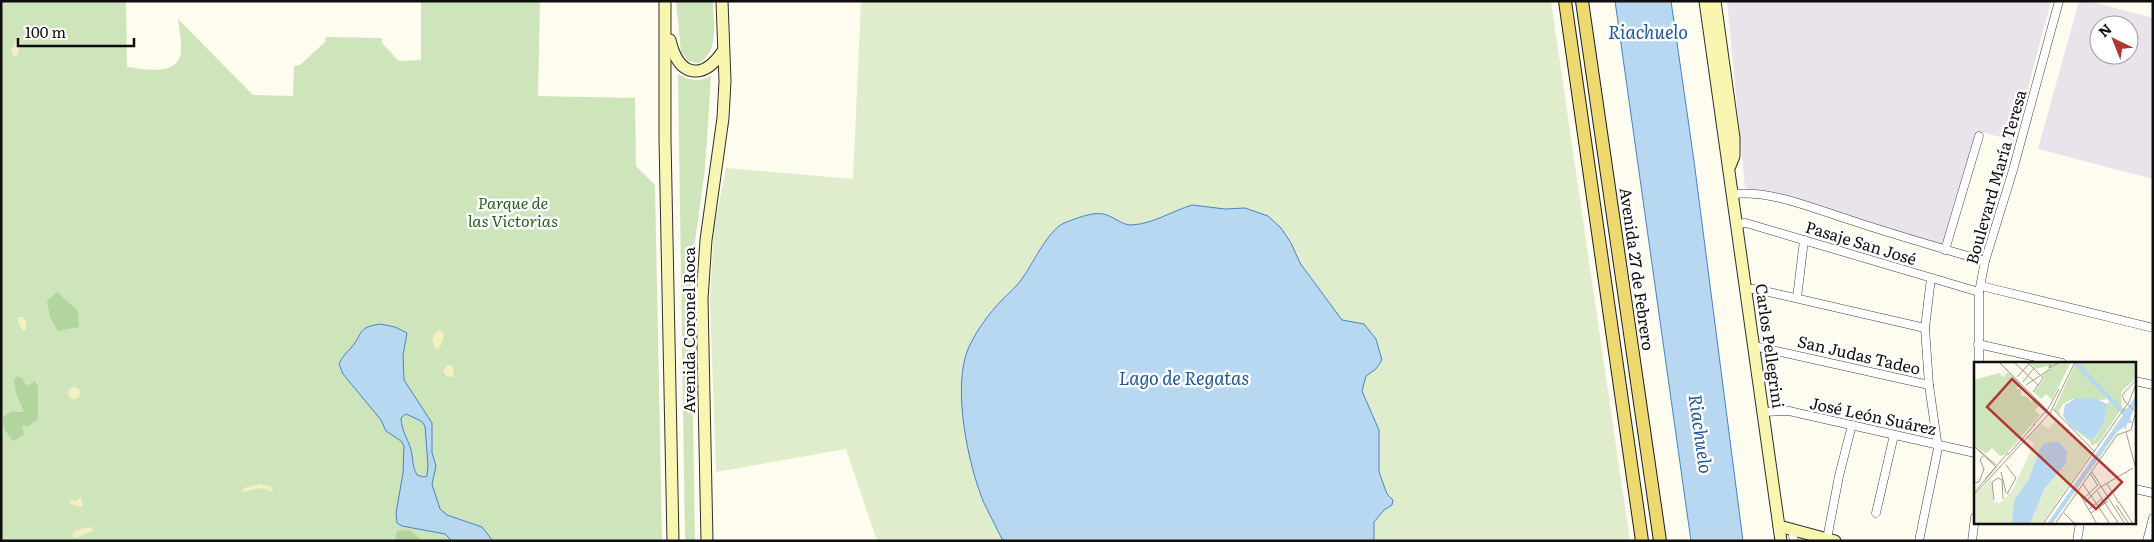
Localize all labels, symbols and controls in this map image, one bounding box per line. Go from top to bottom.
scale bar [18,15,134,47]
north arrow [2089,15,2139,65]
water label: Riachuelo [1608,18,1688,45]
text: N [2093,18,2116,41]
text: 100 m [25,20,66,43]
street label: Boulevard María Teresa [1959,86,2032,267]
street label: Avenida 27 de Febrero [1615,186,1661,352]
park label: Parque de las Victorias [468,190,558,232]
street label: Pasaje San José [1803,214,1920,270]
street label: Avenida Coronel Roca [676,246,700,413]
street label: Carlos Pellegrini [1750,282,1792,410]
street label: San Judas Tadeo [1795,328,1923,380]
inset map [1974,362,2136,524]
water label: Lago de Regatas [1119,364,1249,391]
street label: José León Suárez [1808,390,1939,440]
water label: Riachuelo [1683,392,1720,475]

